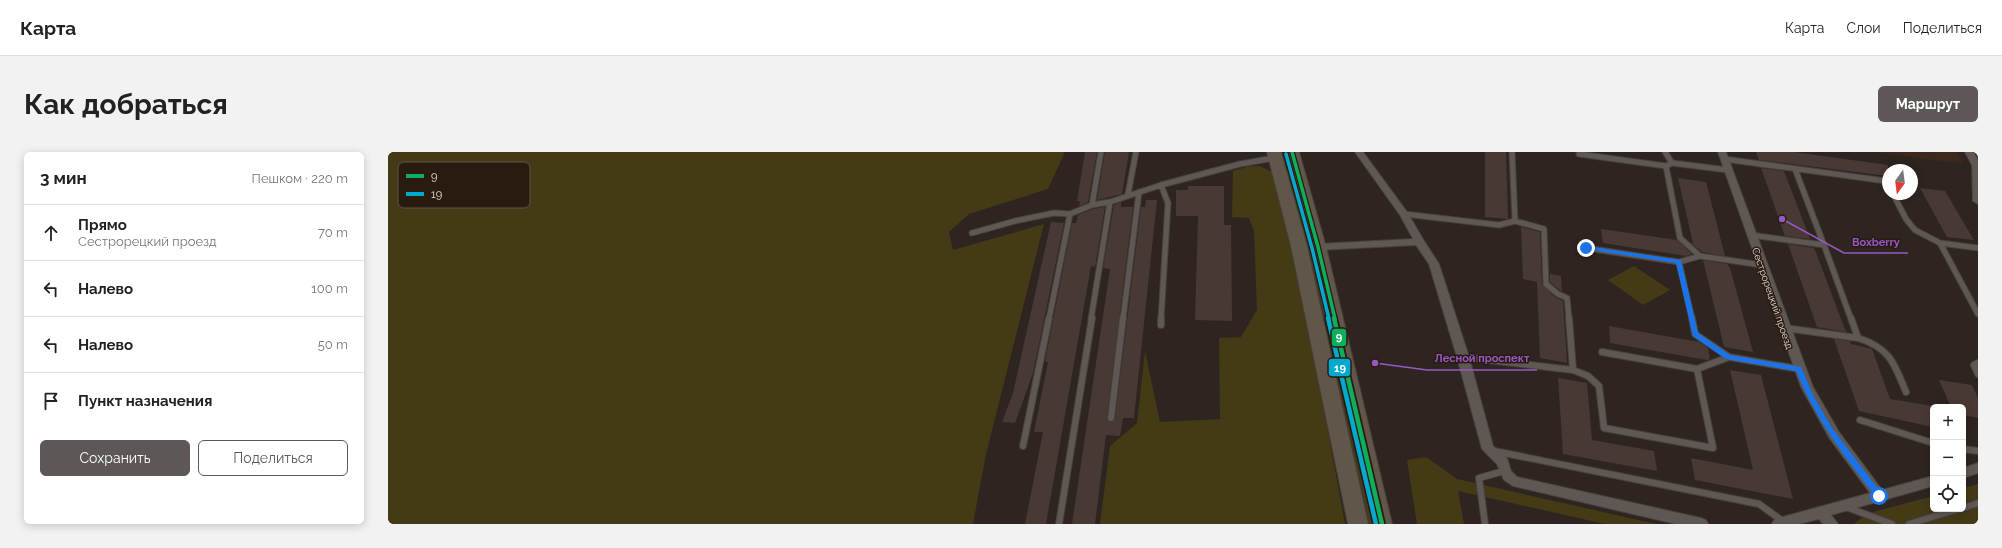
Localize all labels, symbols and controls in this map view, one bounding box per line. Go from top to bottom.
text: Карта [20,17,76,39]
text: Карта [1785,20,1824,36]
text: Слои [1846,20,1881,36]
text: Поделиться [1903,20,1982,36]
button: Маршрут [1878,86,1978,122]
text: Как добраться [24,88,228,121]
legend [398,162,530,208]
north arrow [1882,164,1918,200]
text: 3 мин [40,168,87,188]
text: 9 [431,170,437,183]
text: Пешком · 220 m [252,171,348,186]
text: 19 [431,188,442,201]
text: Прямо [78,216,127,234]
icon: ahead [40,222,62,244]
text: 70 m [318,225,348,240]
callout: Boxberry [1844,230,1908,253]
text: Сестрорецкий проезд [78,234,217,249]
text: Boxberry [1852,236,1900,249]
route end [1577,239,1595,257]
street label: Сестрорецкий проезд [1750,246,1795,351]
icon: left [40,278,62,300]
text: Налево [78,280,133,298]
text: 100 m [311,281,348,296]
line badge: 9 [1331,328,1347,347]
text: 9 [1336,331,1343,344]
icon: left [40,334,62,356]
text: Налево [78,336,133,354]
text: 50 m [318,337,348,352]
callout: Лесной проспект [1427,347,1537,370]
text: Лесной проспект [1435,352,1530,365]
line badge: 19 [1328,358,1351,377]
text: 19 [1334,362,1346,375]
icon: arrive [40,390,62,412]
text: Пункт назначения [78,392,212,410]
map controls [1930,404,1966,512]
button: + [1930,404,1966,440]
button: Сохранить [40,440,190,476]
button: Поделиться [198,440,348,476]
button: − [1930,440,1966,476]
button: locate [1930,476,1966,512]
route start [1870,487,1888,505]

